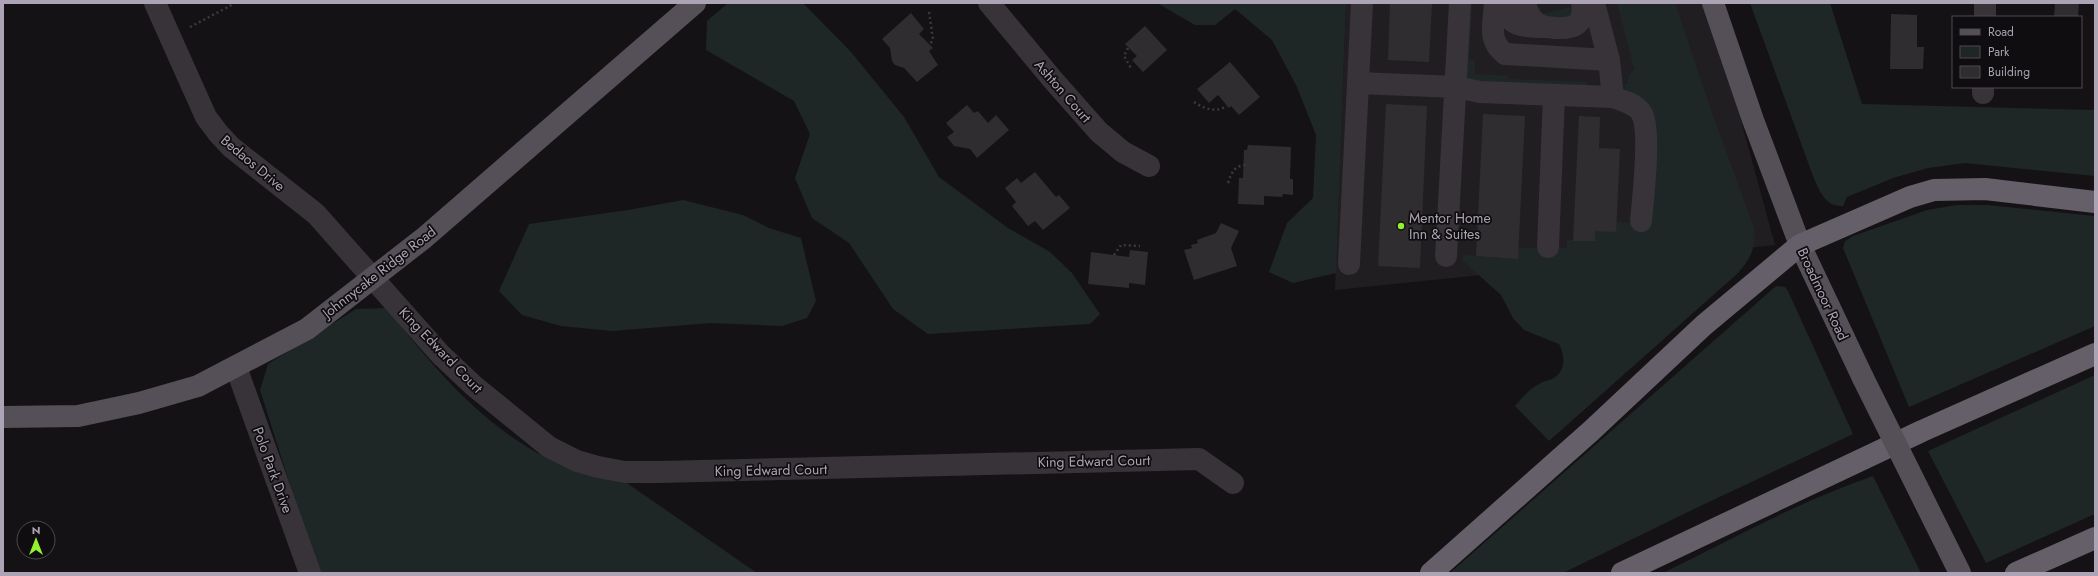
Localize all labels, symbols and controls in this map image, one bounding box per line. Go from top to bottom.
legend [1952,16,2082,88]
text: Road [1988,23,2014,41]
text: Park [1988,43,2010,61]
street label: Ashton Court [1030,55,1096,127]
text: Building [1988,63,2030,81]
street label: Bedaos Drive [217,130,289,196]
place label: Mentor Home Inn & Suites [1409,208,1491,244]
street label: Johnnycake Ridge Road [317,221,440,324]
marker: Mentor Home Inn & Suites [1396,221,1406,231]
street label: Broadmoor Road [1793,244,1853,344]
street label: King Edward Court [395,303,488,398]
street label: Polo Park Drive [248,424,298,516]
street label: King Edward Court [1037,450,1151,472]
street label: King Edward Court [714,459,828,481]
north arrow [16,520,56,560]
text: N [32,522,40,538]

